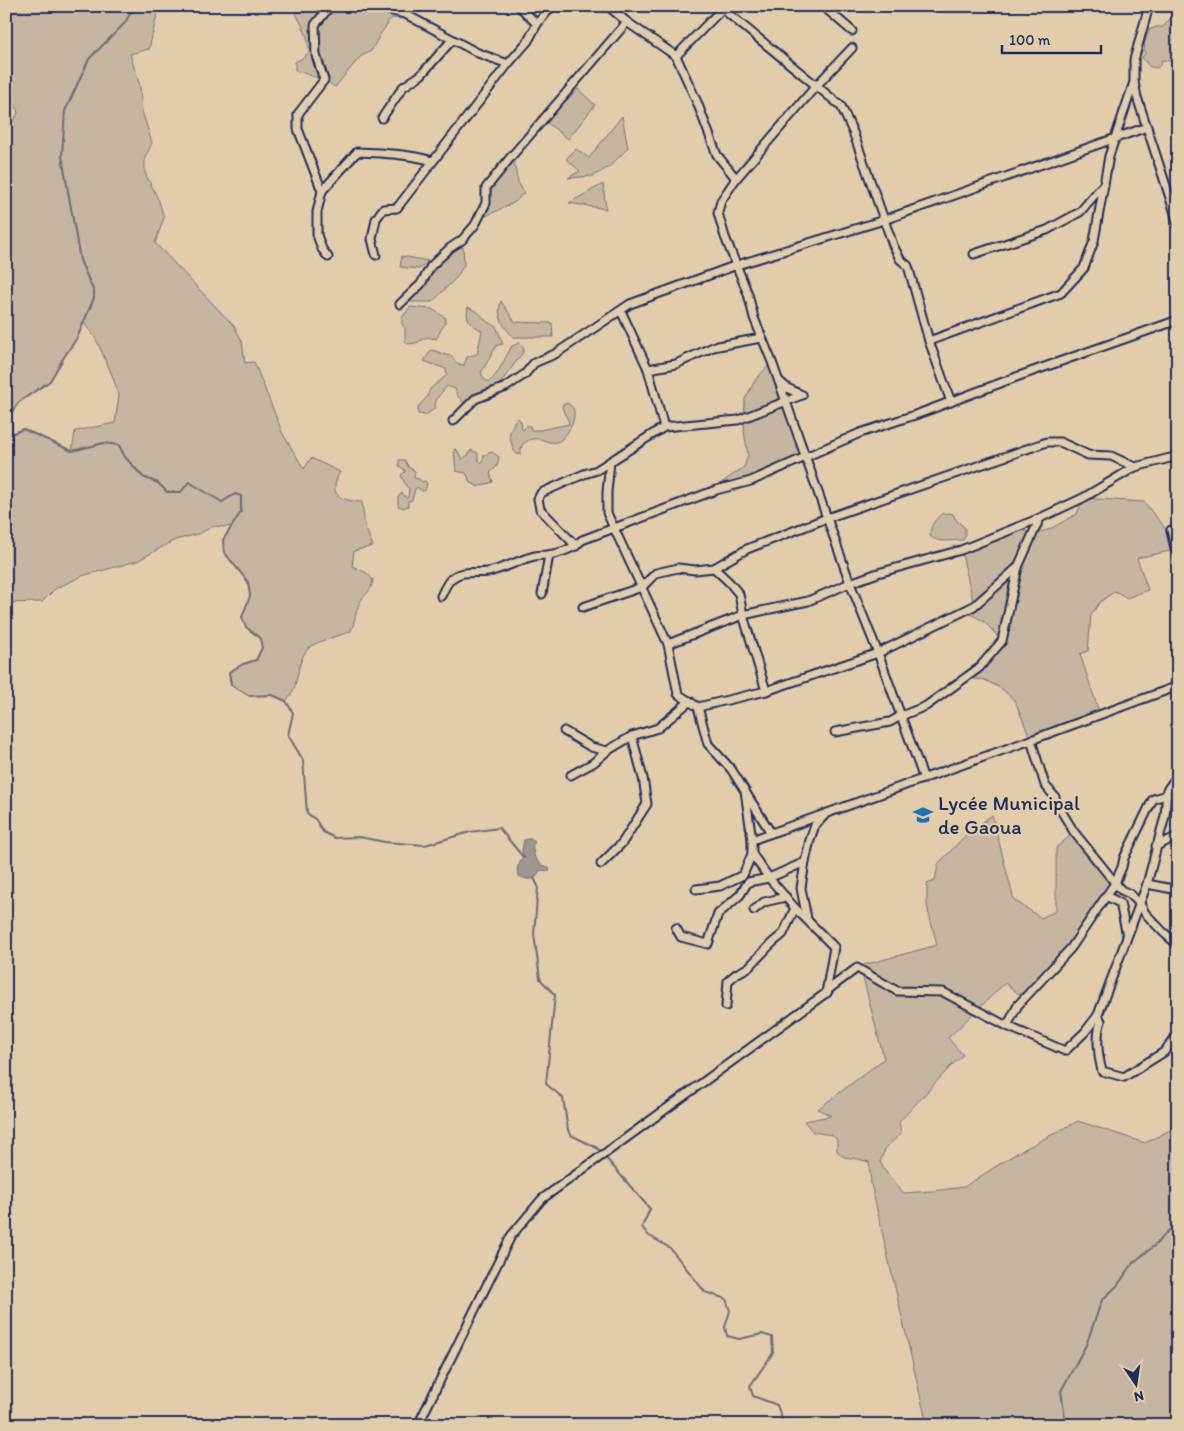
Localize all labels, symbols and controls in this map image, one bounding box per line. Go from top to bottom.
scale bar [1002,22,1100,54]
text: 100 m [1009,31,1051,49]
place label: Lycée Municipal de Gaoua [938,790,1080,839]
school or university icon: Lycée Municipal de Gaoua [912,804,934,826]
north arrow [1112,1358,1162,1408]
text: N [1132,1387,1145,1406]

